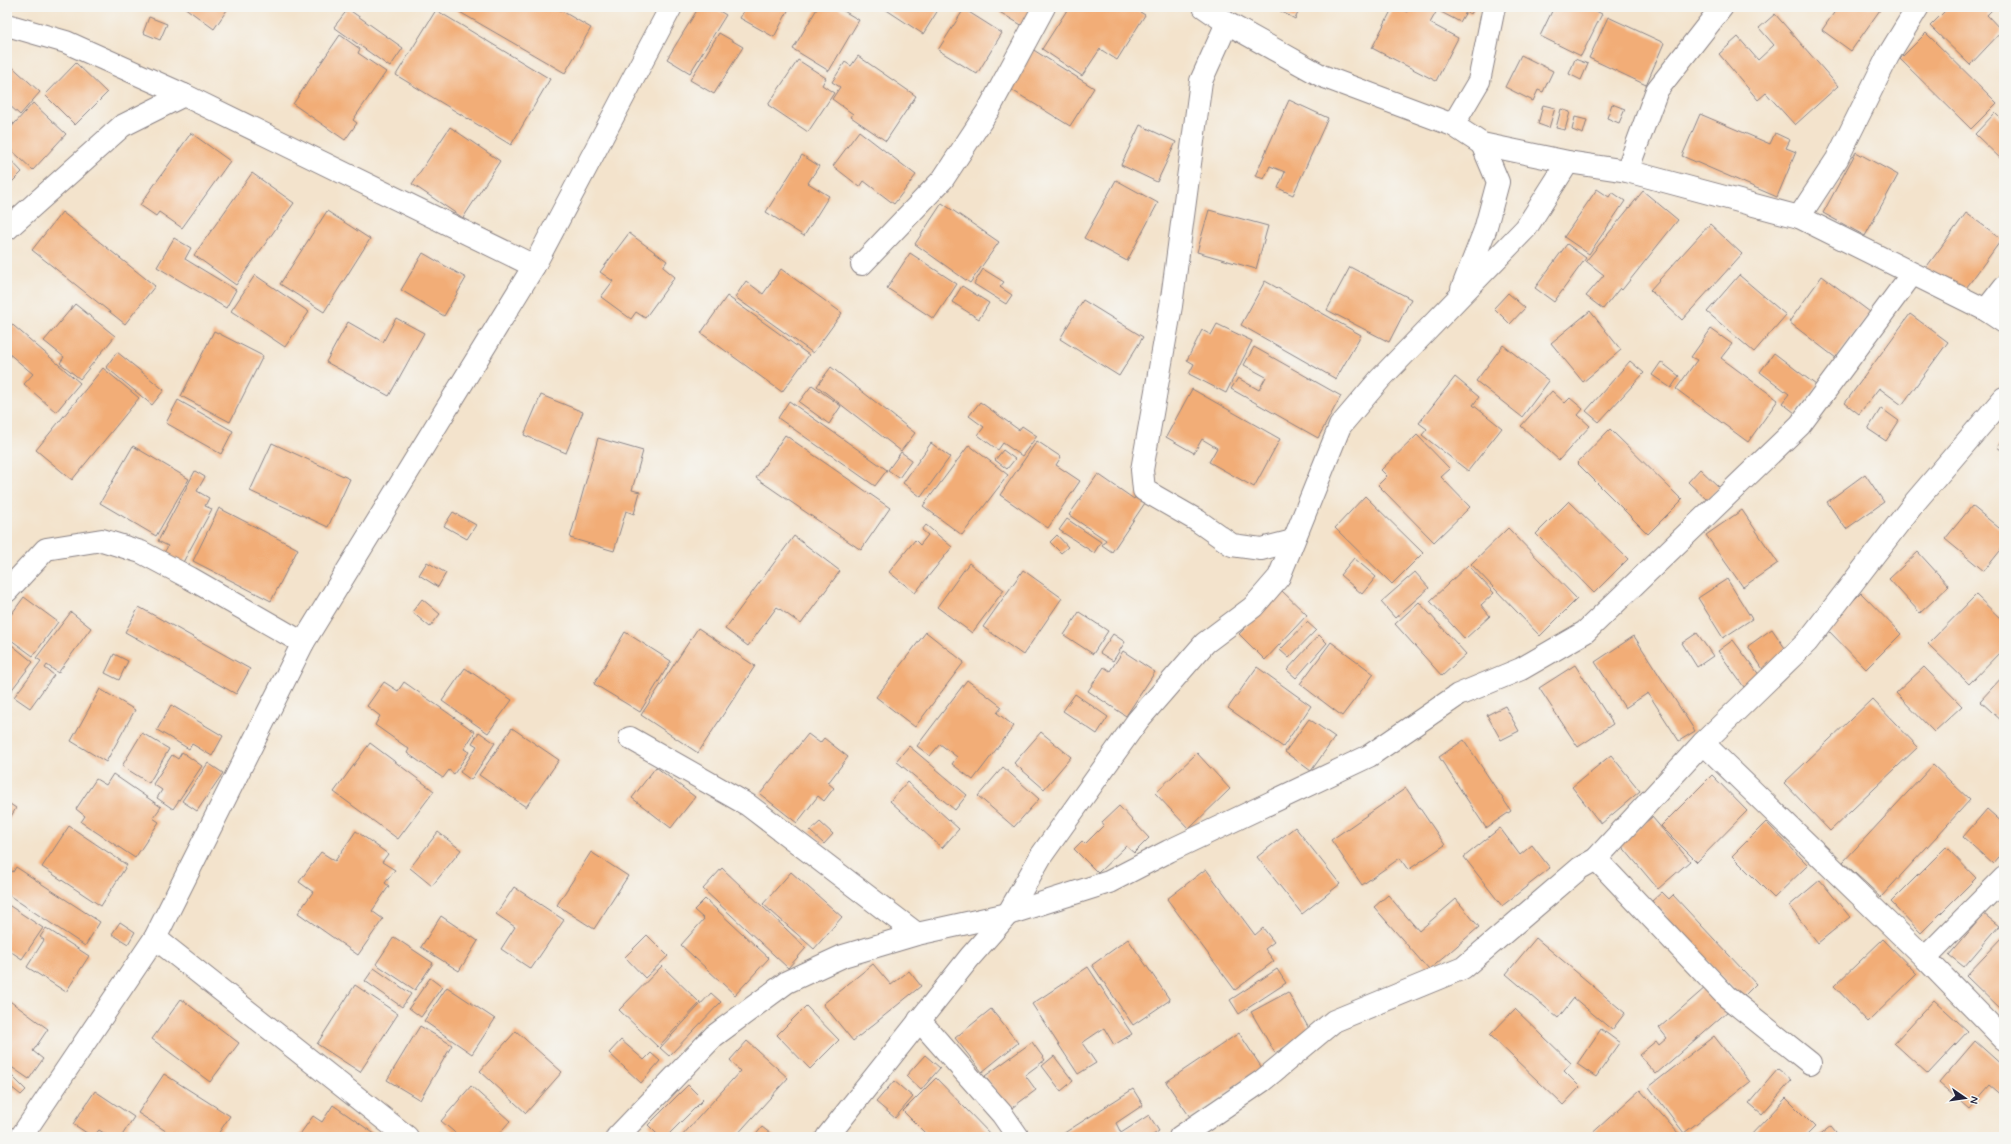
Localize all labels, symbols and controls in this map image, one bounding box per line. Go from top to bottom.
north arrow [1945,1078,1985,1118]
text: N [1966,1095,1981,1105]

